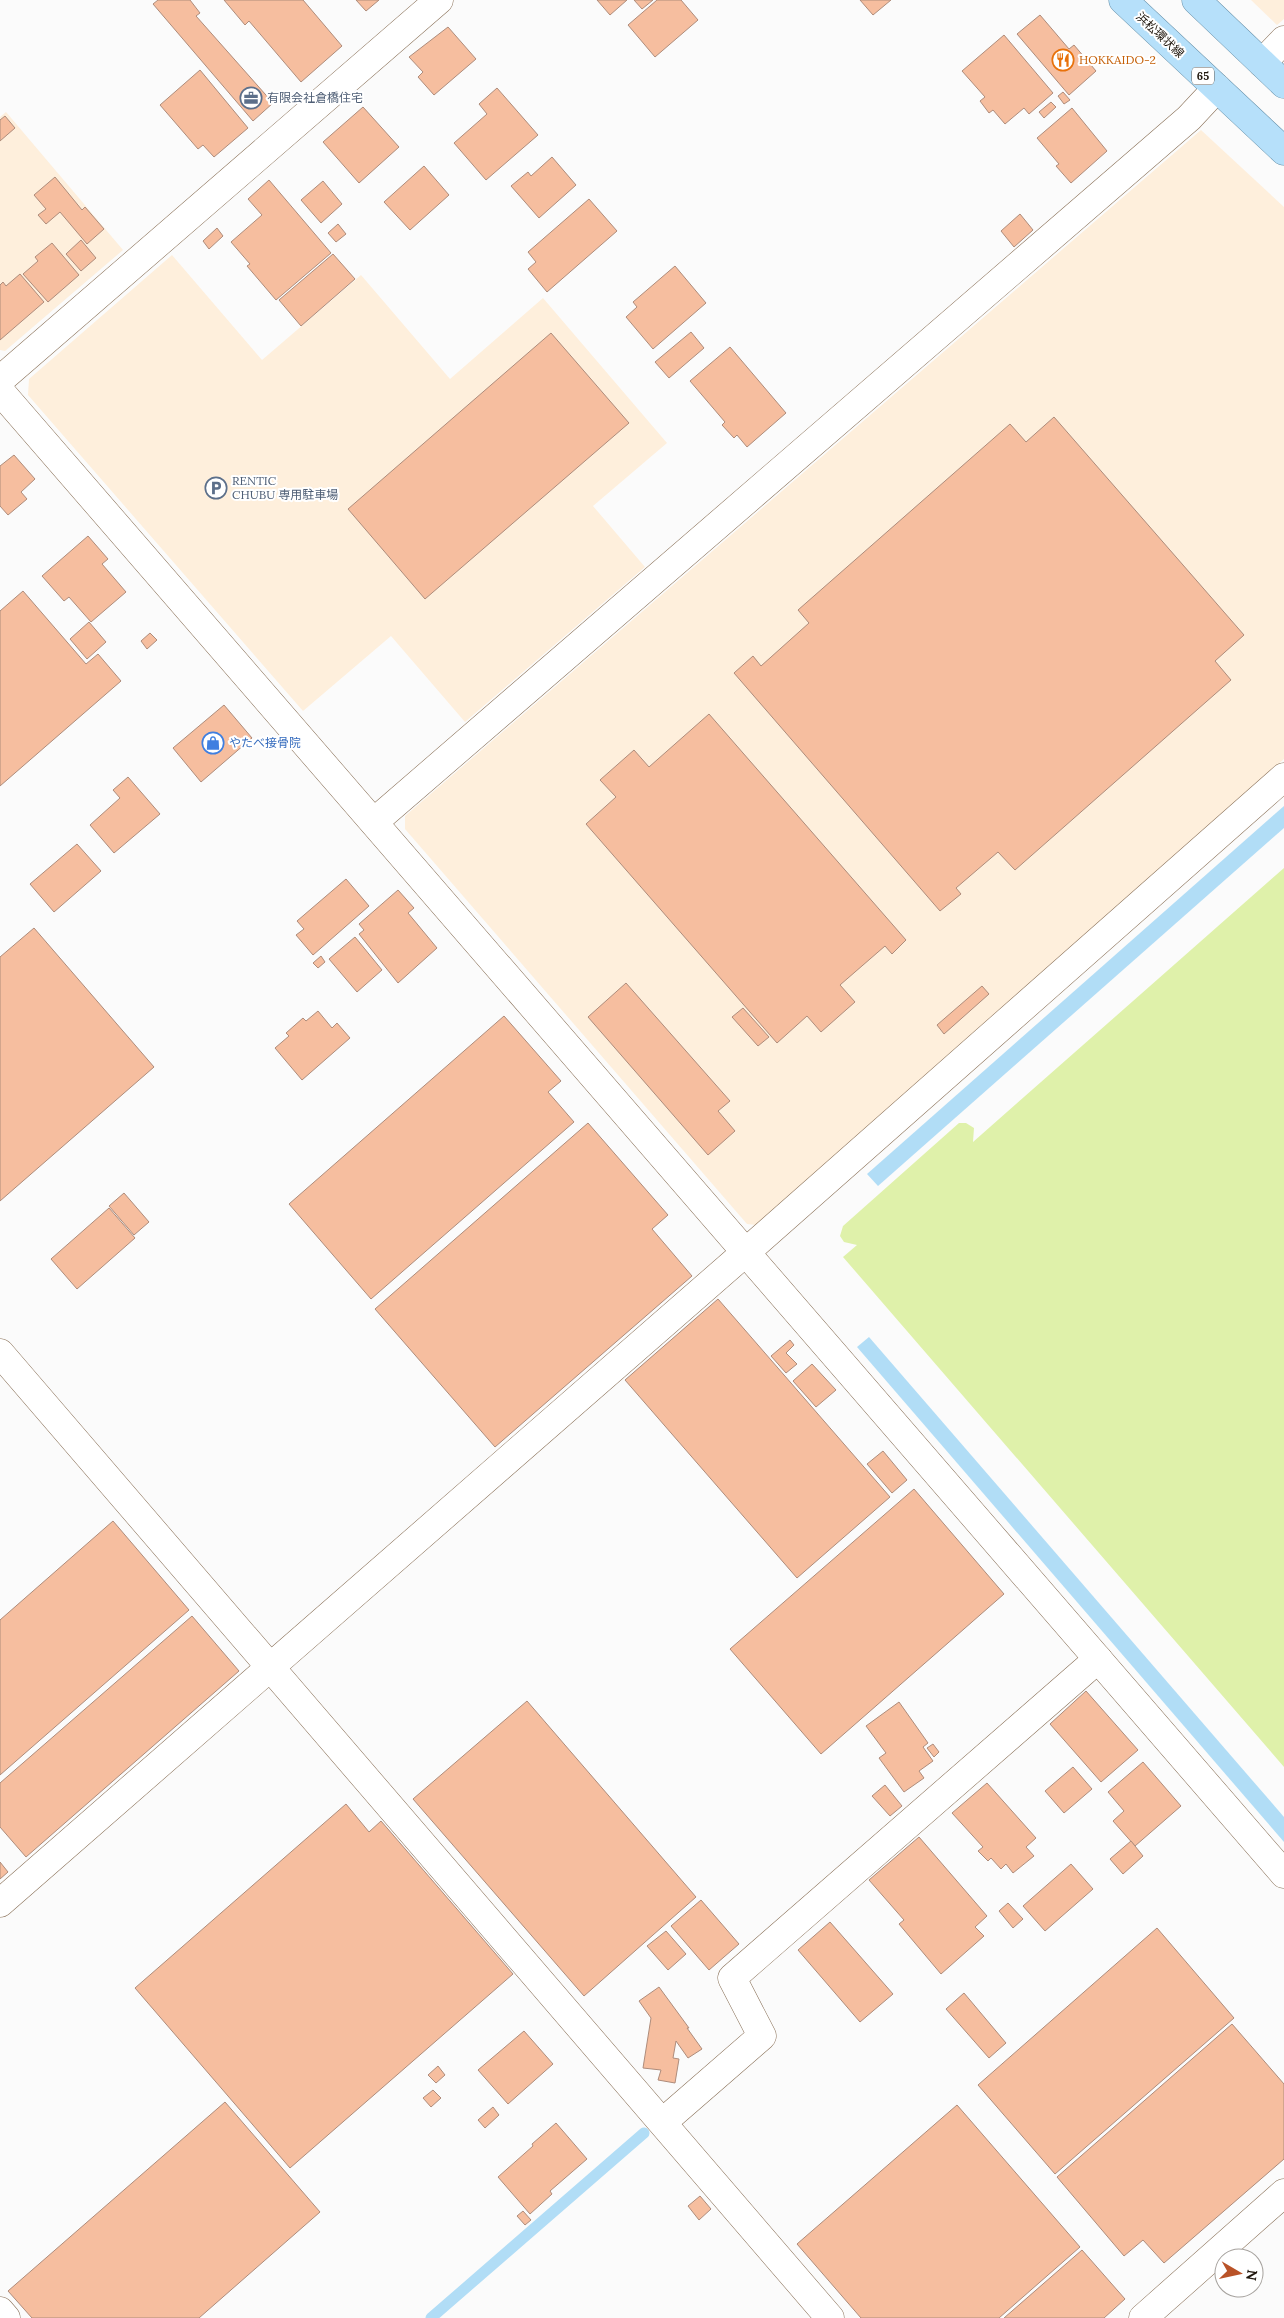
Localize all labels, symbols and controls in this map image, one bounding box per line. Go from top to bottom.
street label: 浜松環状線 [1133,9,1187,61]
restaurant icon: HOKKAIDO-2 [1051,48,1075,72]
place label: HOKKAIDO-2 [1079,52,1156,67]
road number: 65 [1192,68,1214,84]
office icon: 有限会社倉橋住宅 [239,86,263,110]
place label: 有限会社倉橋住宅 [267,90,363,105]
place label: RENTIC CHUBU 専用駐車場 [232,473,338,502]
parking icon: RENTIC CHUBU 専用駐車場 [204,476,228,500]
shop icon: やたべ接骨院 [201,731,225,755]
place label: やたべ接骨院 [229,735,301,750]
north arrow [1214,2248,1264,2298]
text: N [1242,2268,1262,2282]

